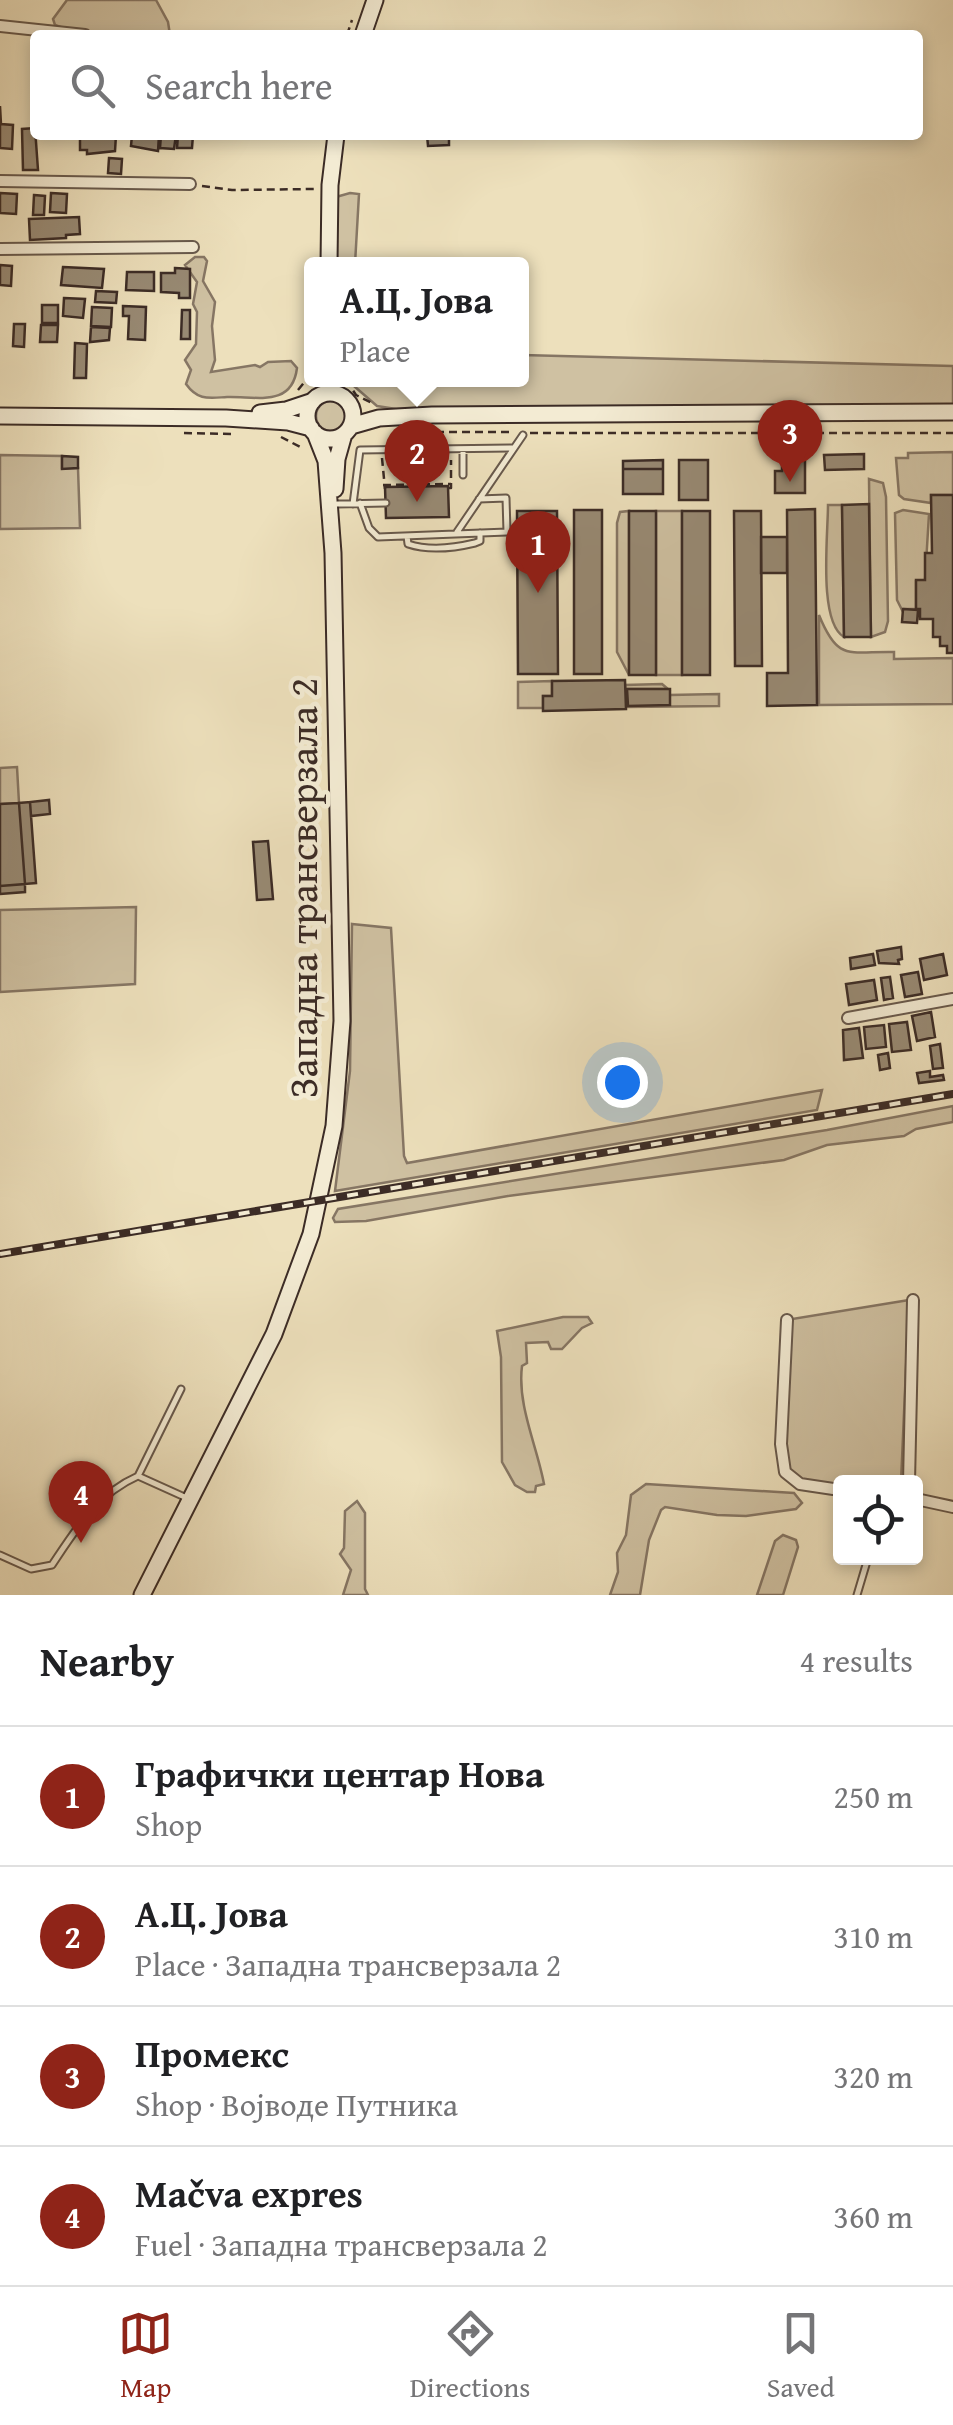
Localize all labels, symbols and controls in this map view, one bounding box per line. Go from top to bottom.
search box [30,30,923,140]
text: Search here [145,57,333,113]
icon: search [65,58,120,113]
popup [304,257,529,387]
text: А.Ц. Јова [340,271,493,327]
text: Place [340,327,411,374]
pin: 3 [758,400,822,482]
pin: 2 [384,420,450,502]
pin: 1 [506,510,570,593]
street label: Западна трансверзала 2 [273,678,332,1098]
your location [597,1057,648,1108]
pin: 4 [48,1460,114,1543]
map controls [833,1475,923,1565]
button: locate [833,1475,923,1565]
text: Nearby [40,1630,174,1691]
text: 4 results [800,1637,913,1684]
text: Графички центар Нова [135,1745,544,1801]
text: 1 [64,1773,81,1820]
text: 250 m [834,1773,913,1820]
text: Shop [135,1801,202,1848]
text: А.Ц. Јова [135,1885,288,1941]
text: 2 [64,1913,81,1960]
text: 310 m [834,1913,913,1960]
text: Place · Западна трансверзала 2 [135,1941,561,1988]
text: Промекс [135,2025,289,2081]
text: 3 [64,2053,81,2100]
text: 320 m [834,2053,913,2100]
text: Shop · Војводе Путника [135,2081,458,2128]
text: Mačva expres [135,2165,363,2221]
text: 4 [64,2193,81,2240]
text: 360 m [834,2193,913,2240]
text: Fuel · Западна трансверзала 2 [135,2221,548,2268]
tab: Map [118,2306,173,2407]
tab: Directions [410,2306,530,2407]
tab: Saved [767,2306,835,2407]

